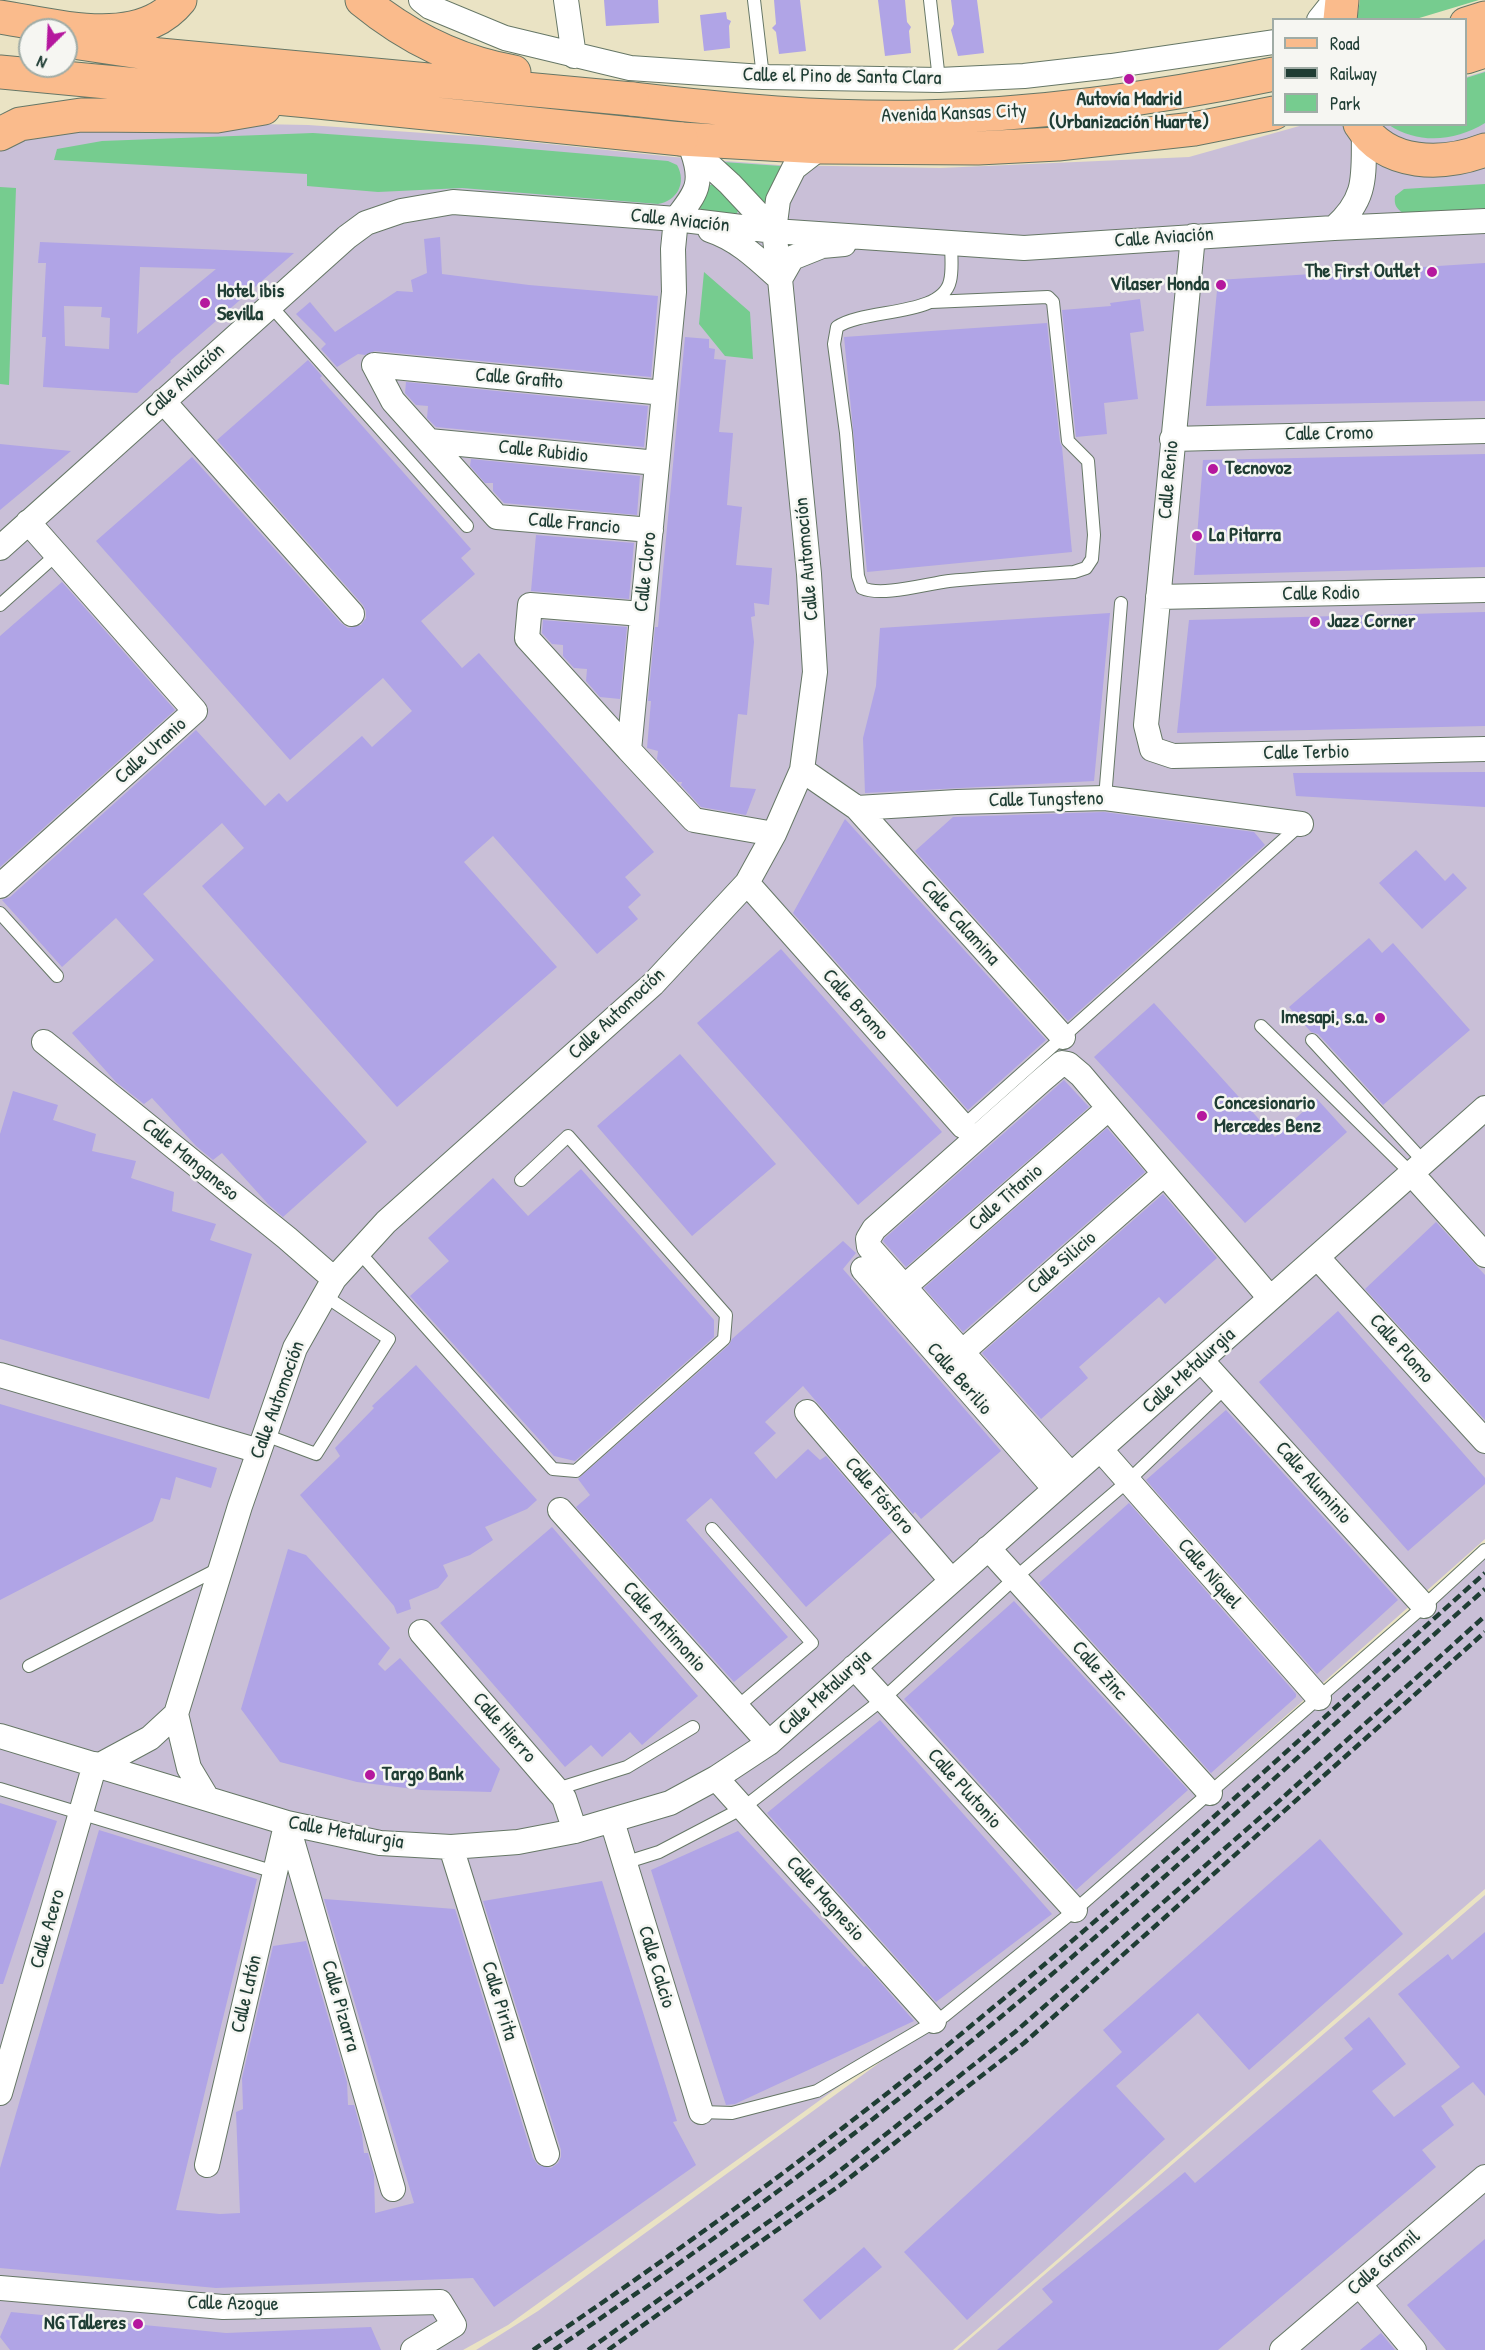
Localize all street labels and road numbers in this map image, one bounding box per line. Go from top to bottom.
street label: Calle el Pino de Santa Clara [742,63,942,91]
street label: Avenida Kansas City [881,99,1027,129]
street label: Calle Aviación [629,204,731,238]
street label: Calle Aviación [1114,223,1214,253]
street label: Calle Aviación [140,339,230,423]
street label: Calle Grafito [474,363,564,395]
street label: Calle Cromo [1285,421,1373,447]
street label: Calle Rubidio [497,435,589,469]
street label: Calle Renio [1154,440,1184,520]
street label: Calle Automoción [790,496,824,622]
street label: Calle Francio [527,508,621,540]
street label: Calle Cloro [630,531,662,613]
street label: Calle Rodio [1282,581,1360,607]
street label: Calle Uranio [110,713,192,789]
street label: Calle Terbio [1263,740,1349,766]
street label: Calle Tungsteno [988,787,1104,813]
street label: Calle Calamina [915,875,1005,971]
street label: Calle Automoción [564,963,670,1065]
street label: Calle Bromo [817,964,893,1046]
street label: Calle Manganeso [136,1113,244,1207]
street label: Calle Titanio [964,1159,1048,1237]
street label: Calle Silicio [1023,1226,1101,1300]
street label: Calle Plomo [1364,1310,1438,1388]
street label: Calle Metalurgia [1138,1323,1240,1419]
street label: Calle Automoción [246,1338,310,1462]
street label: Calle Berilio [921,1338,997,1420]
street label: Calle Aluminio [1270,1437,1356,1529]
street label: Calle Fósforo [839,1453,919,1539]
street label: Calle Níquel [1172,1534,1246,1614]
street label: Calle Antimonio [617,1577,711,1677]
street label: Calle Zinc [1066,1636,1132,1706]
street label: Calle Metalurgia [774,1645,876,1741]
street label: Calle Hierro [467,1688,541,1768]
street label: Calle Plutonio [922,1744,1006,1834]
street label: Calle Metalurgia [286,1811,406,1855]
street label: Calle Magnesio [781,1852,869,1946]
street label: Calle Acero [25,1887,71,1971]
street label: Calle Calcio [632,1923,680,2011]
street label: Calle Latón [226,1953,268,2035]
street label: Calle Pizarra [316,1958,364,2054]
street label: Calle Pirita [476,1959,522,2043]
street label: Calle Gramil [1343,2225,1425,2301]
street label: Calle Azogue [187,2291,279,2317]

